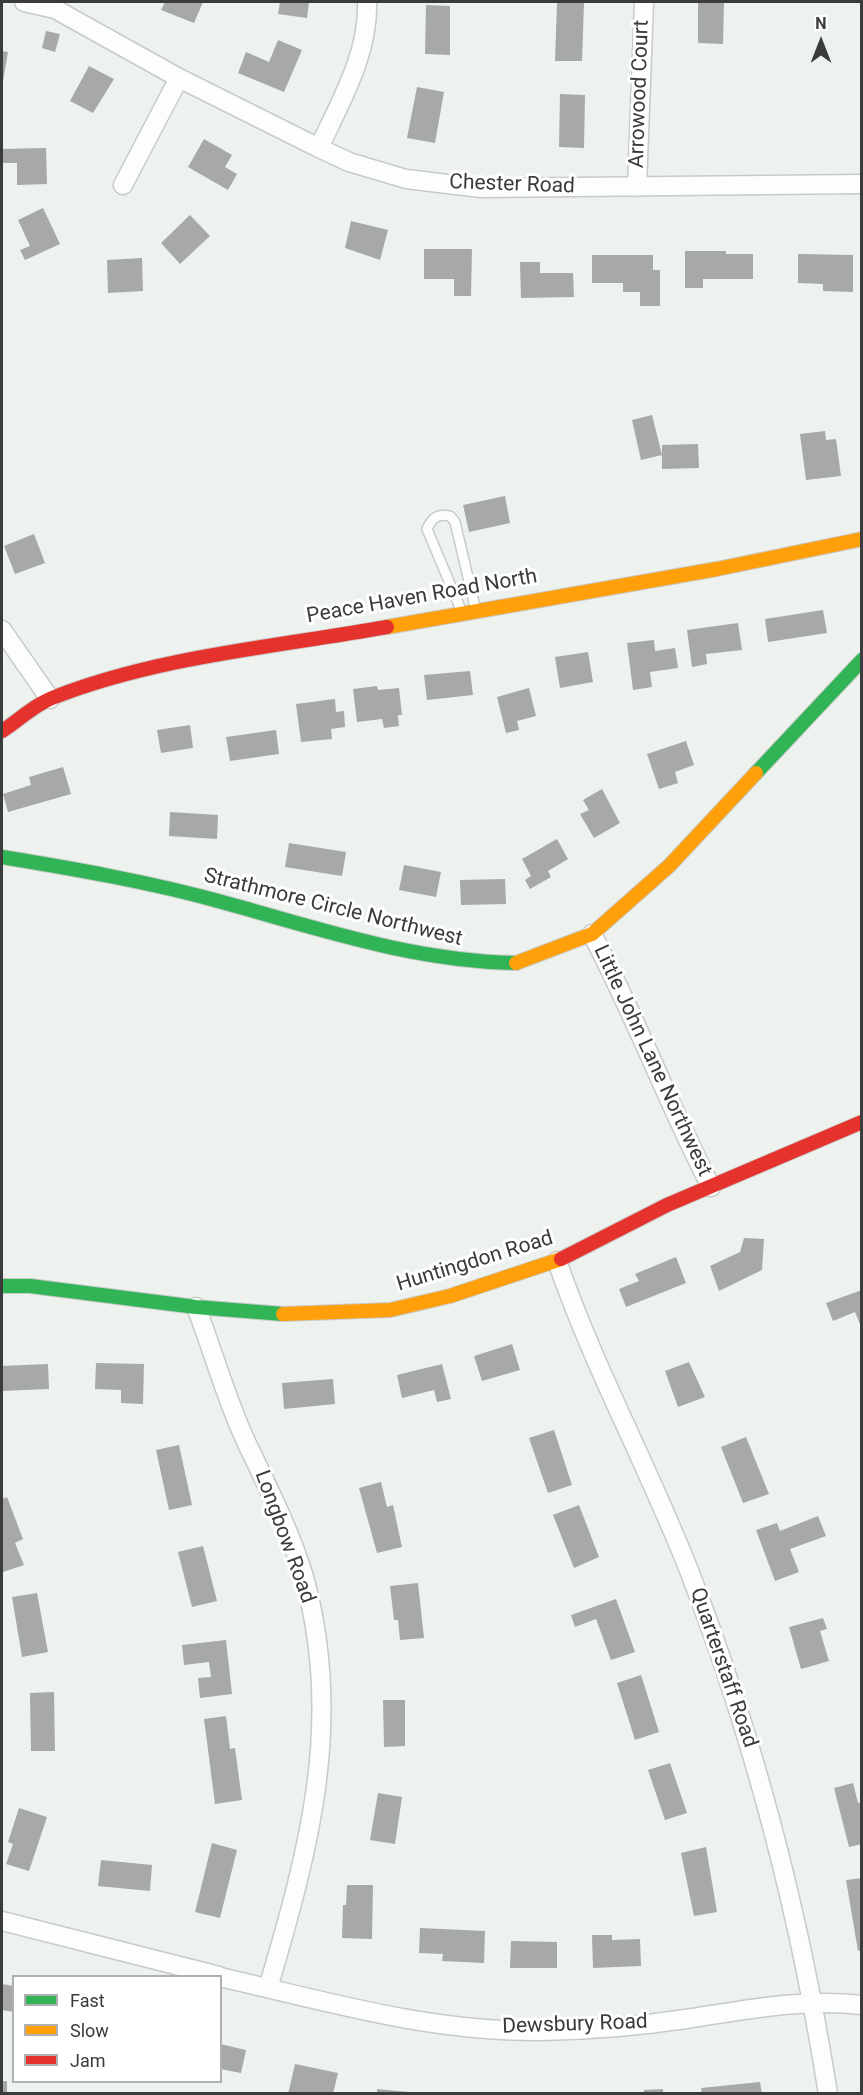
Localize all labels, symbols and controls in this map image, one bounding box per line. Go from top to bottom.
north arrow [791,12,851,72]
text: N [815,14,827,33]
street label: Arrowood Court [625,20,655,168]
street label: Chester Road [449,170,575,200]
street label: Peace Haven Road North [305,564,539,630]
street label: Strathmore Circle Northwest [201,864,465,952]
street label: Little John Lane Northwest [587,942,717,1180]
street label: Huntingdon Road [394,1226,556,1298]
street label: Longbow Road [248,1467,320,1607]
street label: Quarterstaff Road [684,1585,762,1751]
legend [12,1975,222,2083]
text: Fast [70,1990,105,2011]
street label: Dewsbury Road [502,2010,648,2040]
text: Slow [70,2020,109,2041]
text: Jam [70,2050,106,2071]

